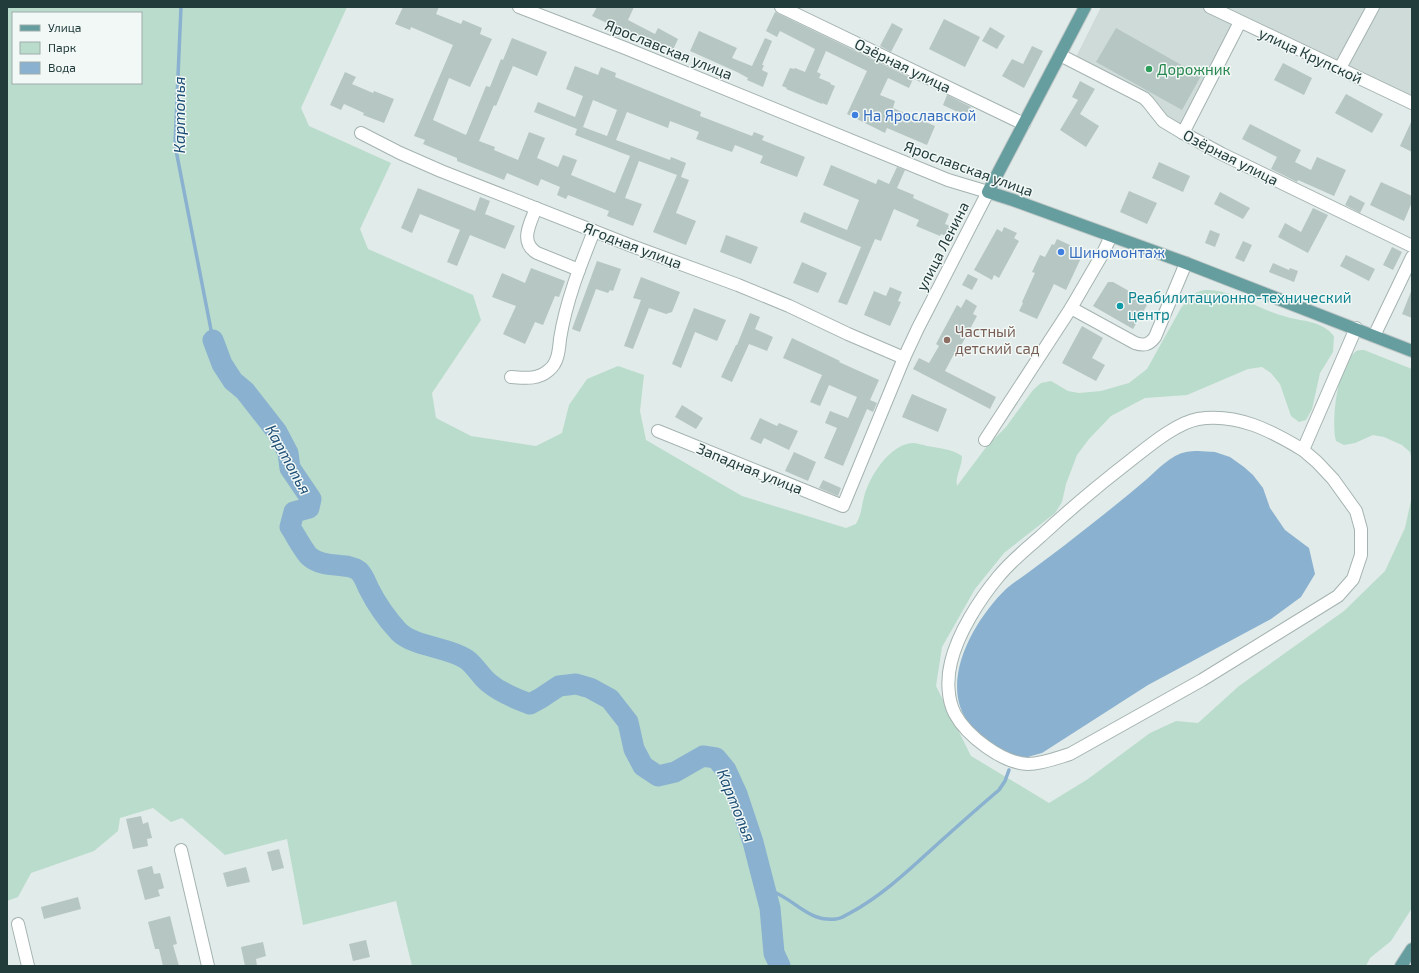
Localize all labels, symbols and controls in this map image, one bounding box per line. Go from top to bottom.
legend [12,12,142,84]
street label: Ярославская улица [602,15,735,84]
text: Улица [48,20,81,34]
street label: улица Крупской [1256,23,1366,88]
street label: Озёрная улица [852,34,954,97]
text: Парк [48,40,77,54]
text: Вода [48,60,76,74]
place label: Дорожник [1157,60,1231,78]
marker: Дорожник [1144,64,1154,74]
water label: Картопья [169,76,188,154]
place label: На Ярославской [863,106,976,124]
marker: На Ярославской [850,110,860,120]
street label: Озёрная улица [1180,125,1282,190]
street label: Ярославская улица [902,136,1036,201]
street label: улица Ленина [912,198,973,294]
street label: Ягодная улица [581,218,685,273]
place label: Шиномонтаж [1069,243,1165,261]
marker: Шиномонтаж [1056,247,1066,257]
place label: Реабилитационно-технический центр [1128,288,1352,323]
marker: Реабилитационно-технический центр [1115,301,1125,311]
place label: Частный детский сад [955,322,1040,357]
marker: Частный детский сад [942,335,952,345]
water label: Картопья [262,421,316,497]
street label: Западная улица [694,439,806,498]
water label: Картопья [714,766,760,844]

